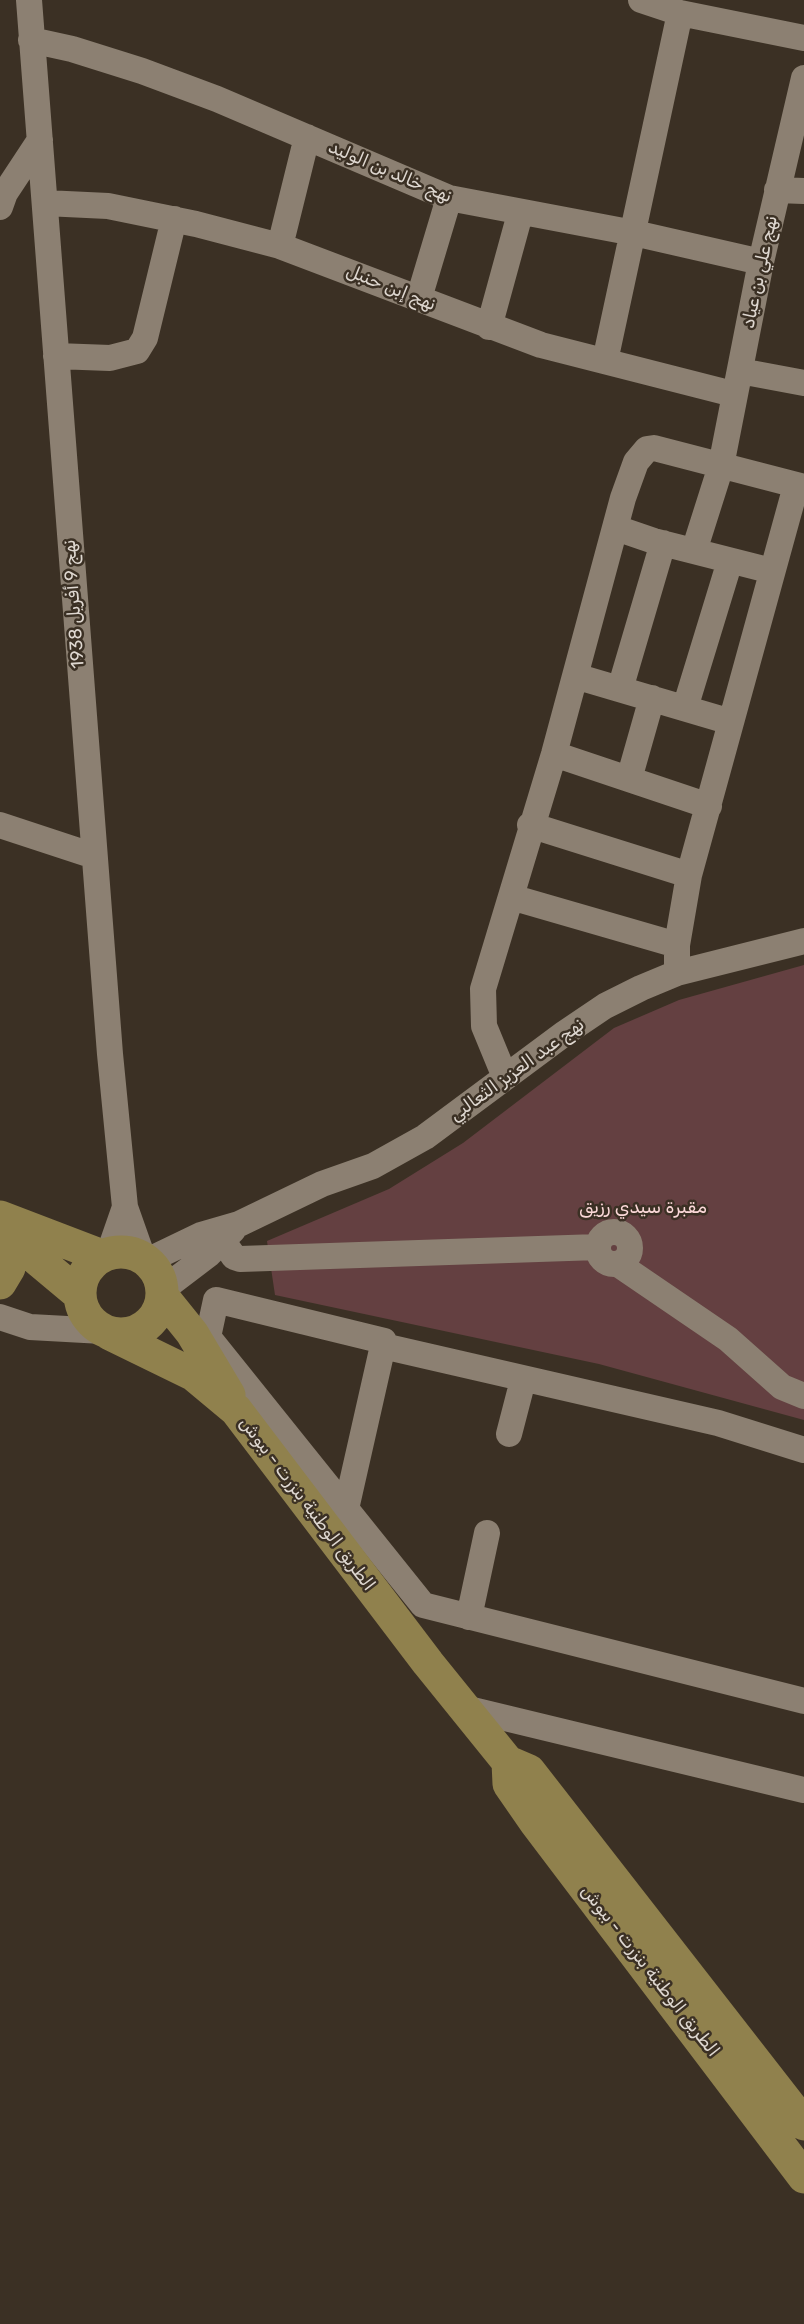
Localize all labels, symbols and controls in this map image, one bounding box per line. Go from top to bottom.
street label: نهج خالد بن الوليد [325,136,455,208]
street label: نهج علي بن عياد [737,214,783,330]
street label: نهج إبن حنبل [343,260,439,316]
street label: نهج 9 أفريل 1938 [59,539,89,669]
street label: نهج عبد العزيز الثعالبي [445,1014,589,1126]
park label: مقبرة سيدي رزيق [579,1197,707,1219]
street label: الطريق الوطنية بنزرت - ببوش [234,1413,380,1595]
street label: الطريق الوطنية بنزرت - ببوش [576,1881,724,2061]

